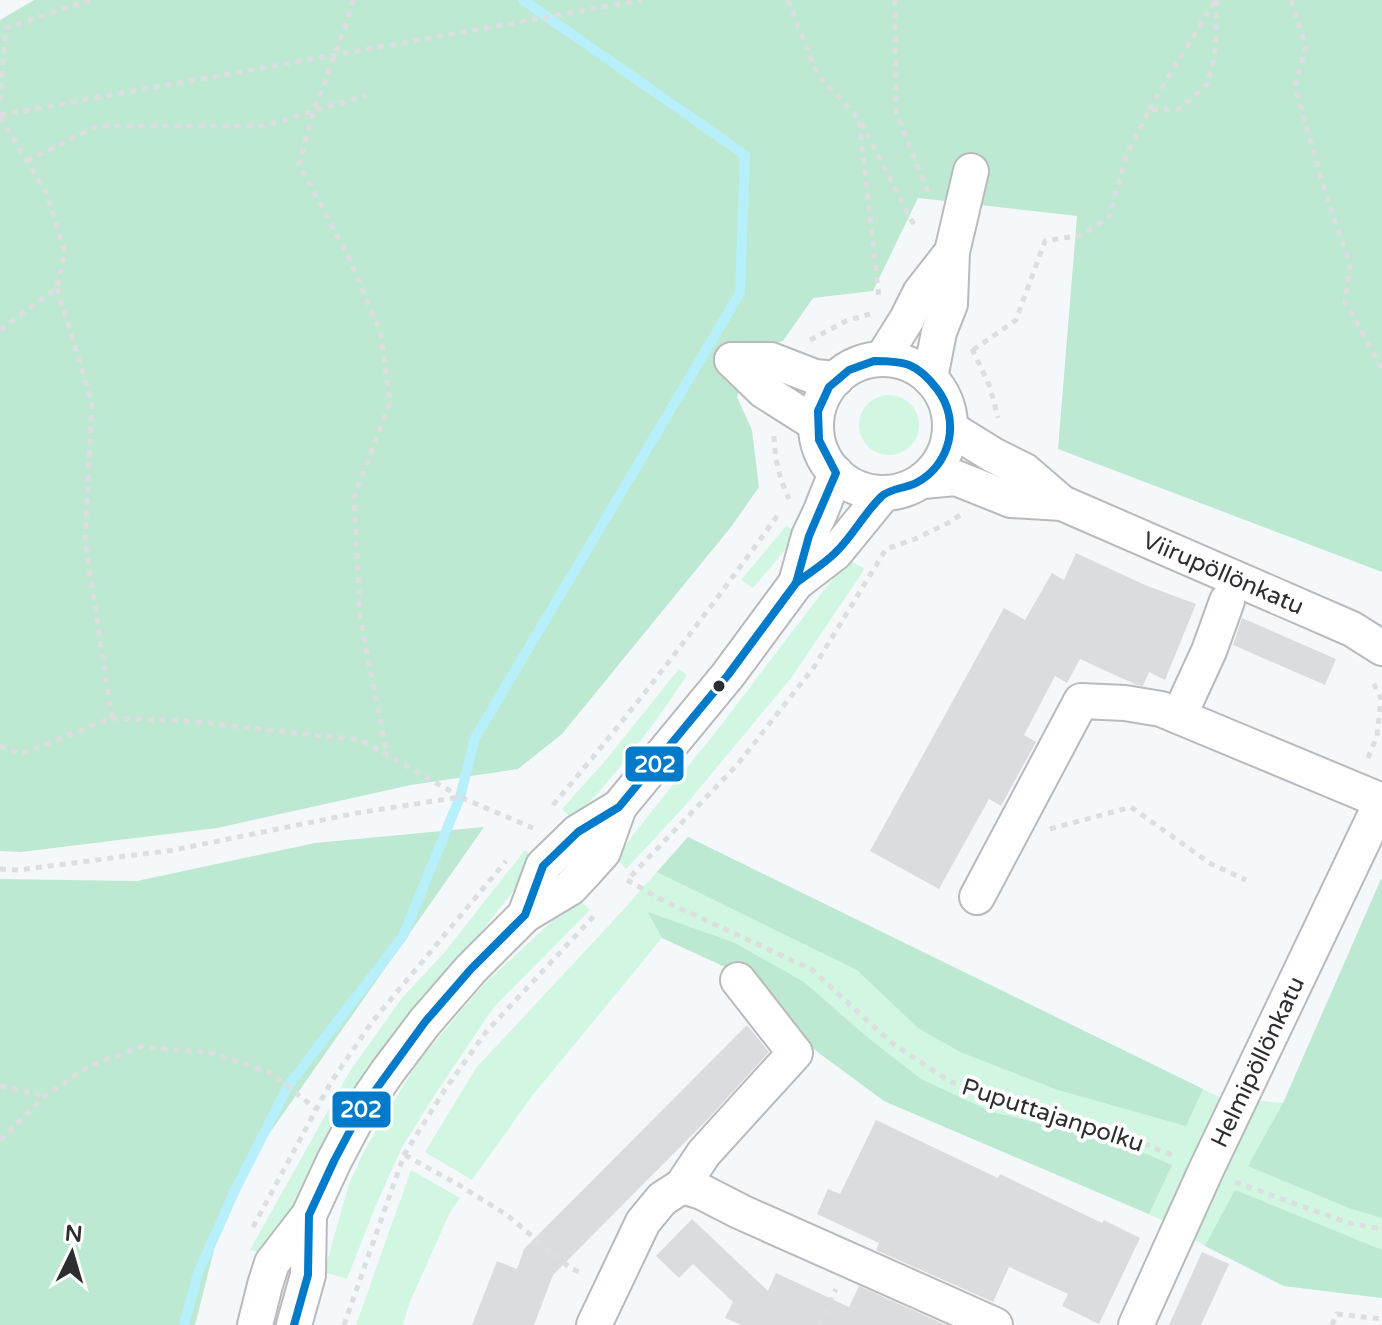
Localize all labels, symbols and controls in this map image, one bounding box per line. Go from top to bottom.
street label: Viirupöllönkatu [1138,526,1308,621]
unlabelled marker [711,678,727,694]
line badge: 202 [624,745,685,783]
text: 202 [634,752,676,778]
street label: Helmipöllönkatu [1205,972,1311,1152]
street label: Puputtajanpolku [958,1072,1148,1159]
line badge: 202 [331,1090,392,1129]
text: 202 [340,1097,382,1123]
north arrow [32,1213,112,1293]
text: N [64,1220,84,1248]

